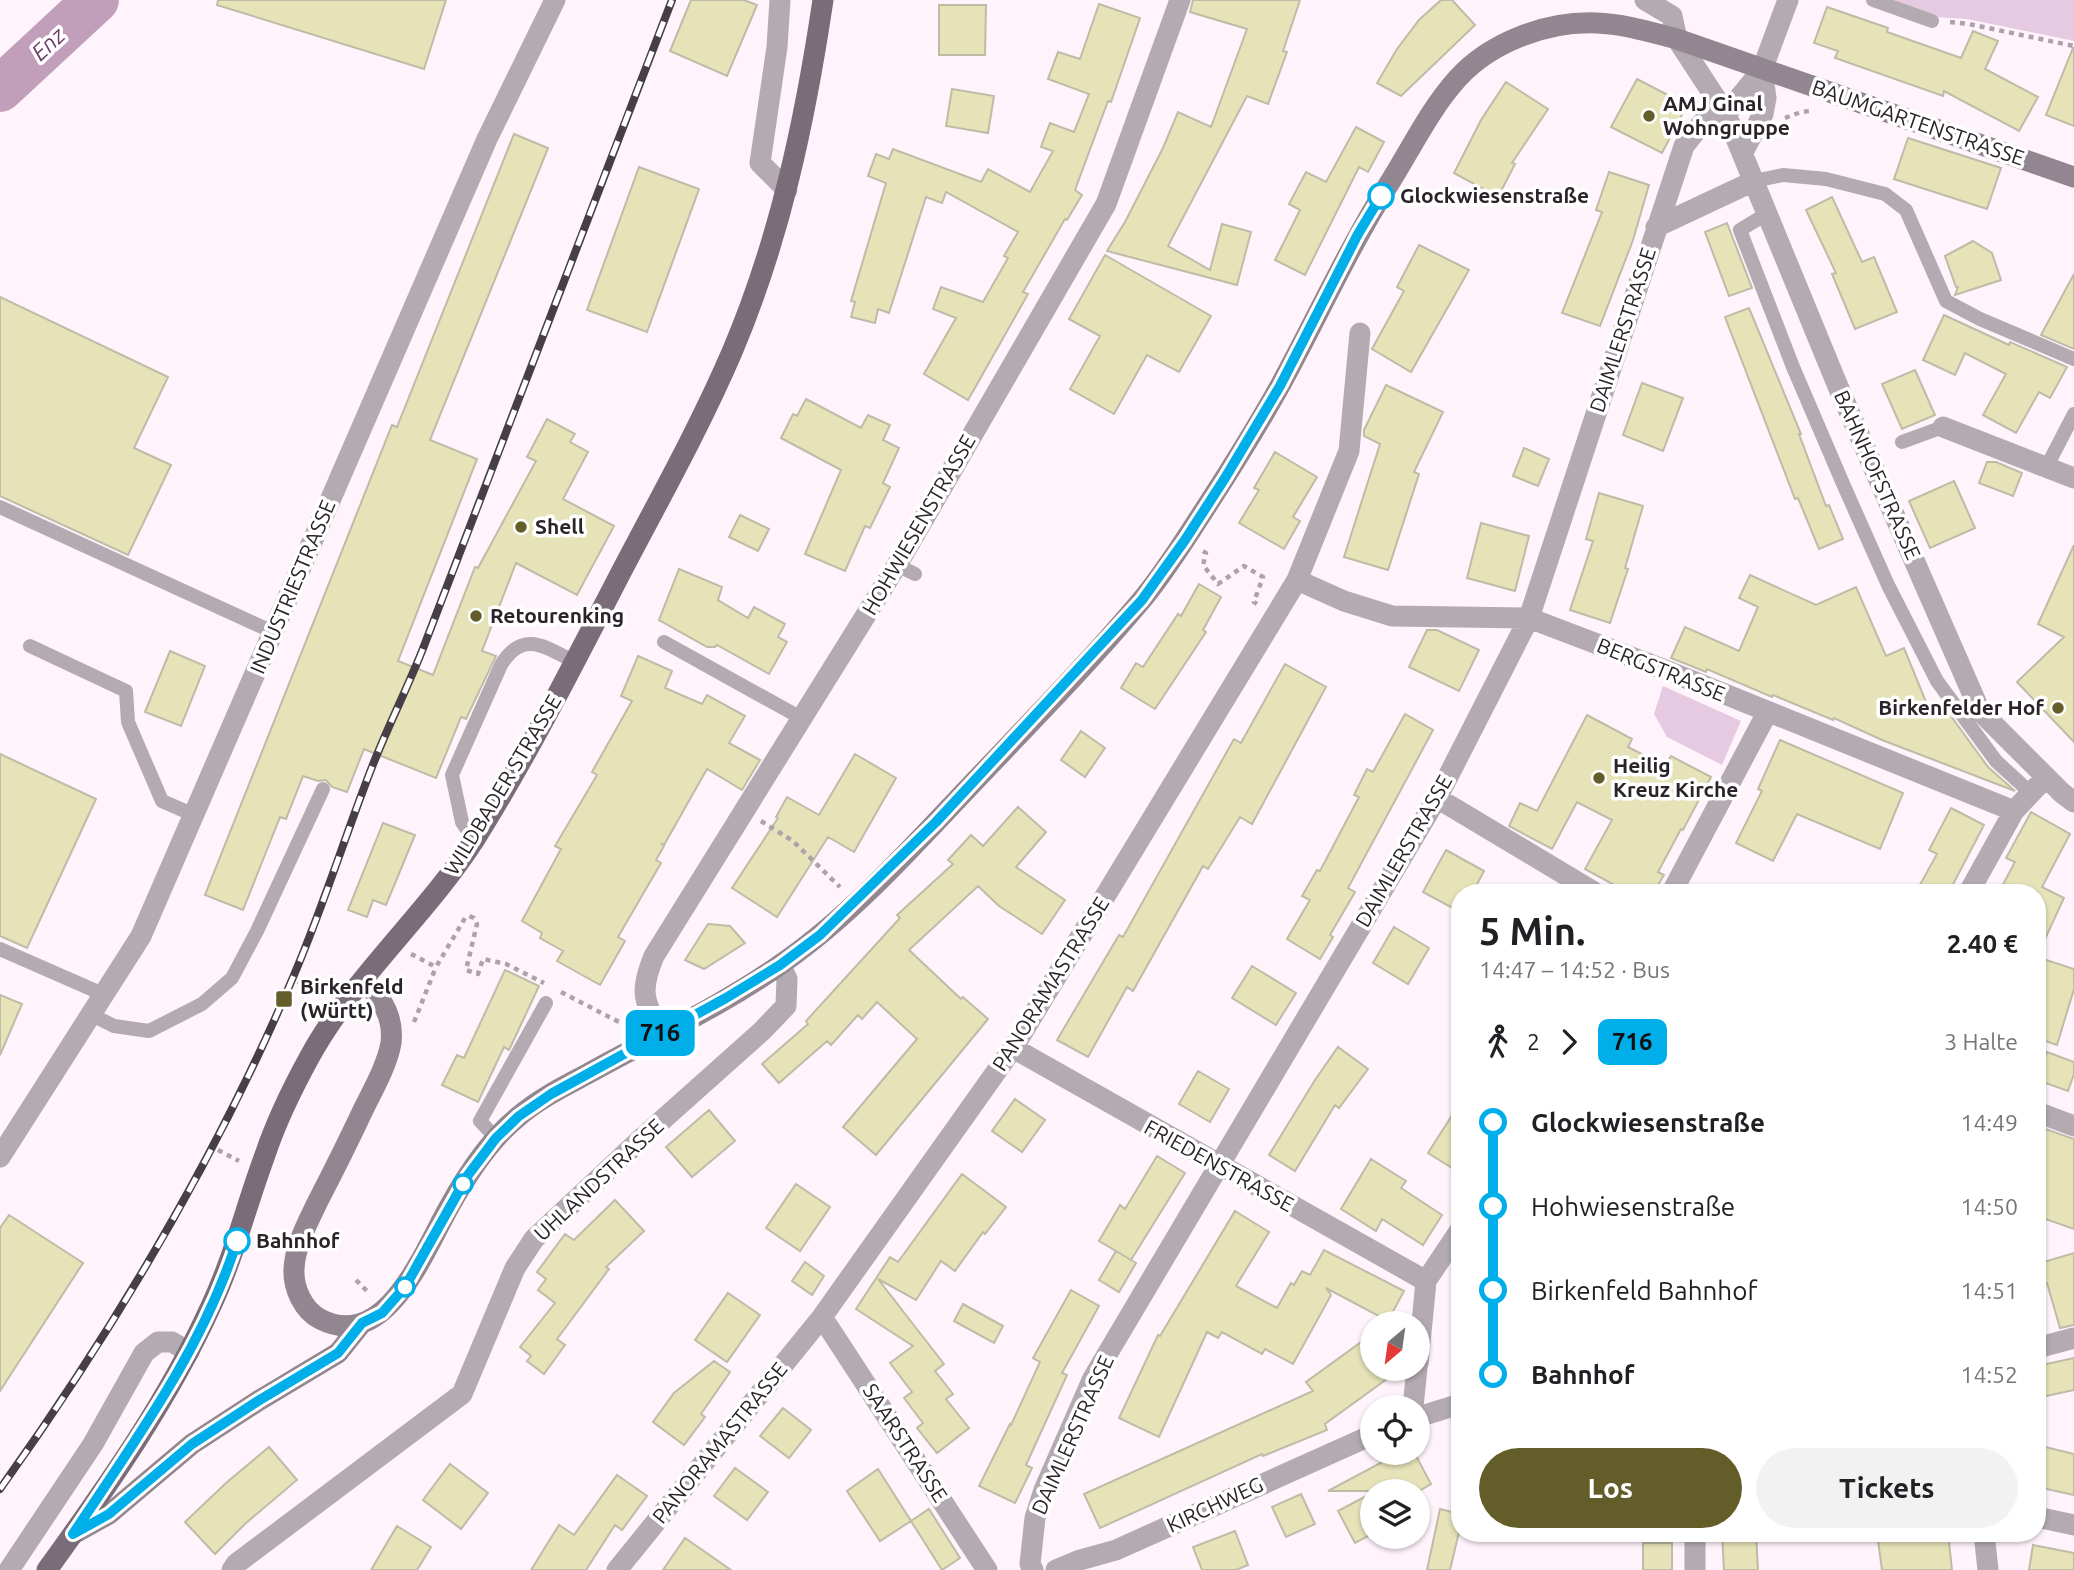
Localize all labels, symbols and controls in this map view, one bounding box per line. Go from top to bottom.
water label: Enz [26,21,70,65]
street label: BAUMGARTENSTRASSE [1809,74,2028,170]
place label: AMJ Ginal Wohngruppe [1663,91,1790,139]
marker: AMJ Ginal Wohngruppe [1641,108,1657,124]
marker: Glockwiesenstraße [1368,183,1394,209]
place label: Glockwiesenstraße [1400,183,1589,207]
street label: DAIMLERSTRASSE [1584,244,1660,415]
street label: BAHNHOFSTRASSE [1830,386,1926,563]
street label: HOHWIESENSTRASSE [857,430,980,619]
street label: INDUSTRIESTRASSE [245,496,340,677]
place label: Shell [535,514,584,538]
marker: Shell [513,519,529,535]
place label: Retourenking [490,603,624,627]
marker: Retourenking [468,608,484,624]
street label: BERGSTRASSE [1594,632,1729,706]
street label: WILDBADER STRASSE [439,690,565,879]
place label: Birkenfelder Hof [1878,695,2044,719]
marker: Birkenfelder Hof [2050,700,2066,716]
place label: Heilig Kreuz Kirche [1613,753,1738,801]
street label: DAIMLERSTRASSE [1350,770,1456,931]
marker: Heilig Kreuz Kirche [1591,770,1607,786]
street label: PANORAMASTRASSE [987,892,1113,1075]
text: 5 Min. [1479,910,1585,952]
text: 2.40 € [1947,929,2018,958]
text: 14:47 – 14:52 · Bus [1479,957,1670,982]
place label: Birkenfeld (Württ) [300,974,403,1022]
marker: Birkenfeld (Württ) [274,989,294,1009]
line badge: 716 [620,1010,700,1056]
text: 716 [640,1019,680,1046]
icon: walk [1479,1023,1517,1061]
icon: forward [1550,1023,1588,1061]
text: 716 [1612,1028,1653,1055]
text: 2 [1527,1029,1540,1054]
text: 3 Halte [1944,1029,2018,1054]
text: Glockwiesenstraße [1531,1108,1765,1137]
text: 14:49 [1960,1110,2018,1135]
street label: UHLANDSTRASSE [529,1113,668,1245]
street label: FRIEDENSTRASSE [1141,1114,1298,1216]
unlabelled marker [453,1174,473,1194]
text: Hohwiesenstraße [1531,1192,1735,1221]
text: 14:50 [1960,1194,2018,1219]
marker: Bahnhof [224,1228,250,1254]
place label: Bahnhof [256,1228,340,1252]
text: Birkenfeld Bahnhof [1531,1276,1757,1305]
unlabelled marker [395,1277,415,1297]
text: 14:51 [1960,1278,2018,1303]
north arrow [1360,1311,1430,1381]
map controls [1360,1311,1430,1549]
street label: DAIMLERSTRASSE [1026,1351,1118,1518]
street label: PANORAMASTRASSE [647,1357,792,1528]
text: Bahnhof [1531,1360,1634,1389]
text: 14:52 [1960,1362,2018,1387]
street label: SAARSTRASSE [859,1379,953,1506]
button: locate [1360,1395,1430,1465]
button: Los [1479,1448,1742,1528]
button: Tickets [1756,1448,2018,1528]
street label: KIRCHWEG [1163,1471,1267,1537]
button: layers [1360,1479,1430,1549]

